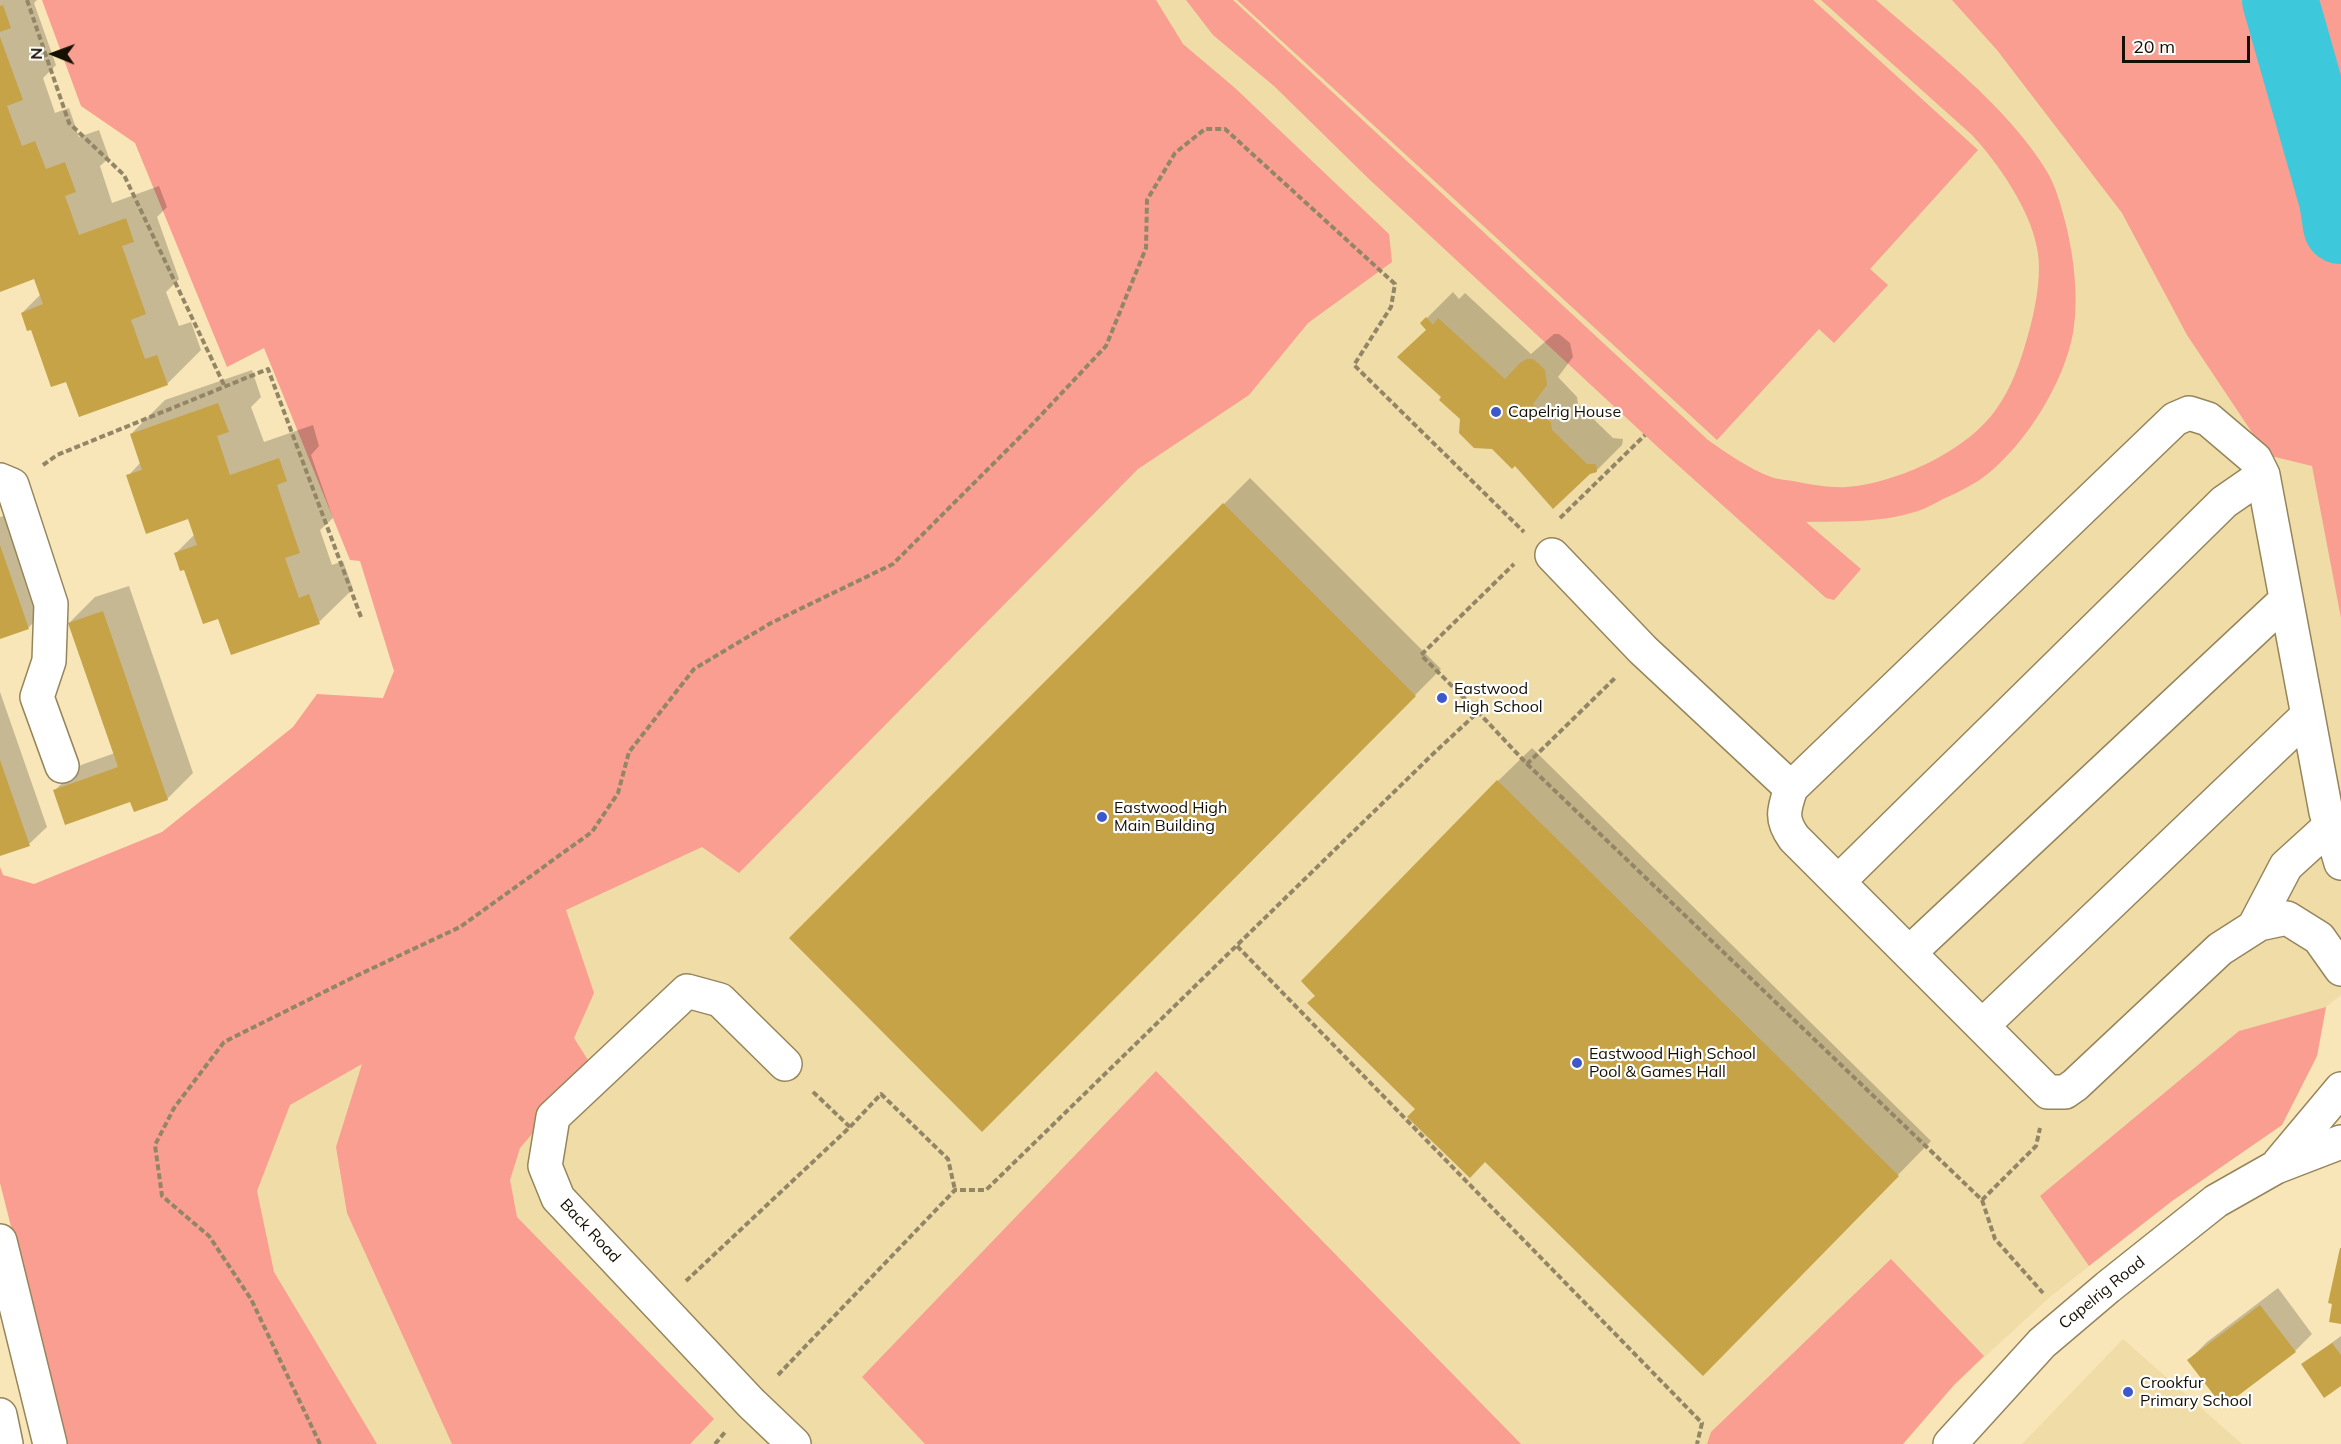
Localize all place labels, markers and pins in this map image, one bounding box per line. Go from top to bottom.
place label: Capelrig House [1508,402,1621,422]
marker: Capelrig House [1489,405,1503,419]
place label: Eastwood High School [1454,679,1543,717]
marker: Eastwood High School [1435,691,1449,705]
place label: Eastwood High Main Building [1114,798,1227,836]
marker: Eastwood High Main Building [1095,810,1109,824]
place label: Eastwood High School Pool & Games Hall [1589,1044,1756,1082]
marker: Eastwood High School Pool & Games Hall [1570,1056,1584,1070]
place label: Crookfur Primary School [2140,1373,2252,1411]
marker: Crookfur Primary School [2121,1385,2135,1399]

